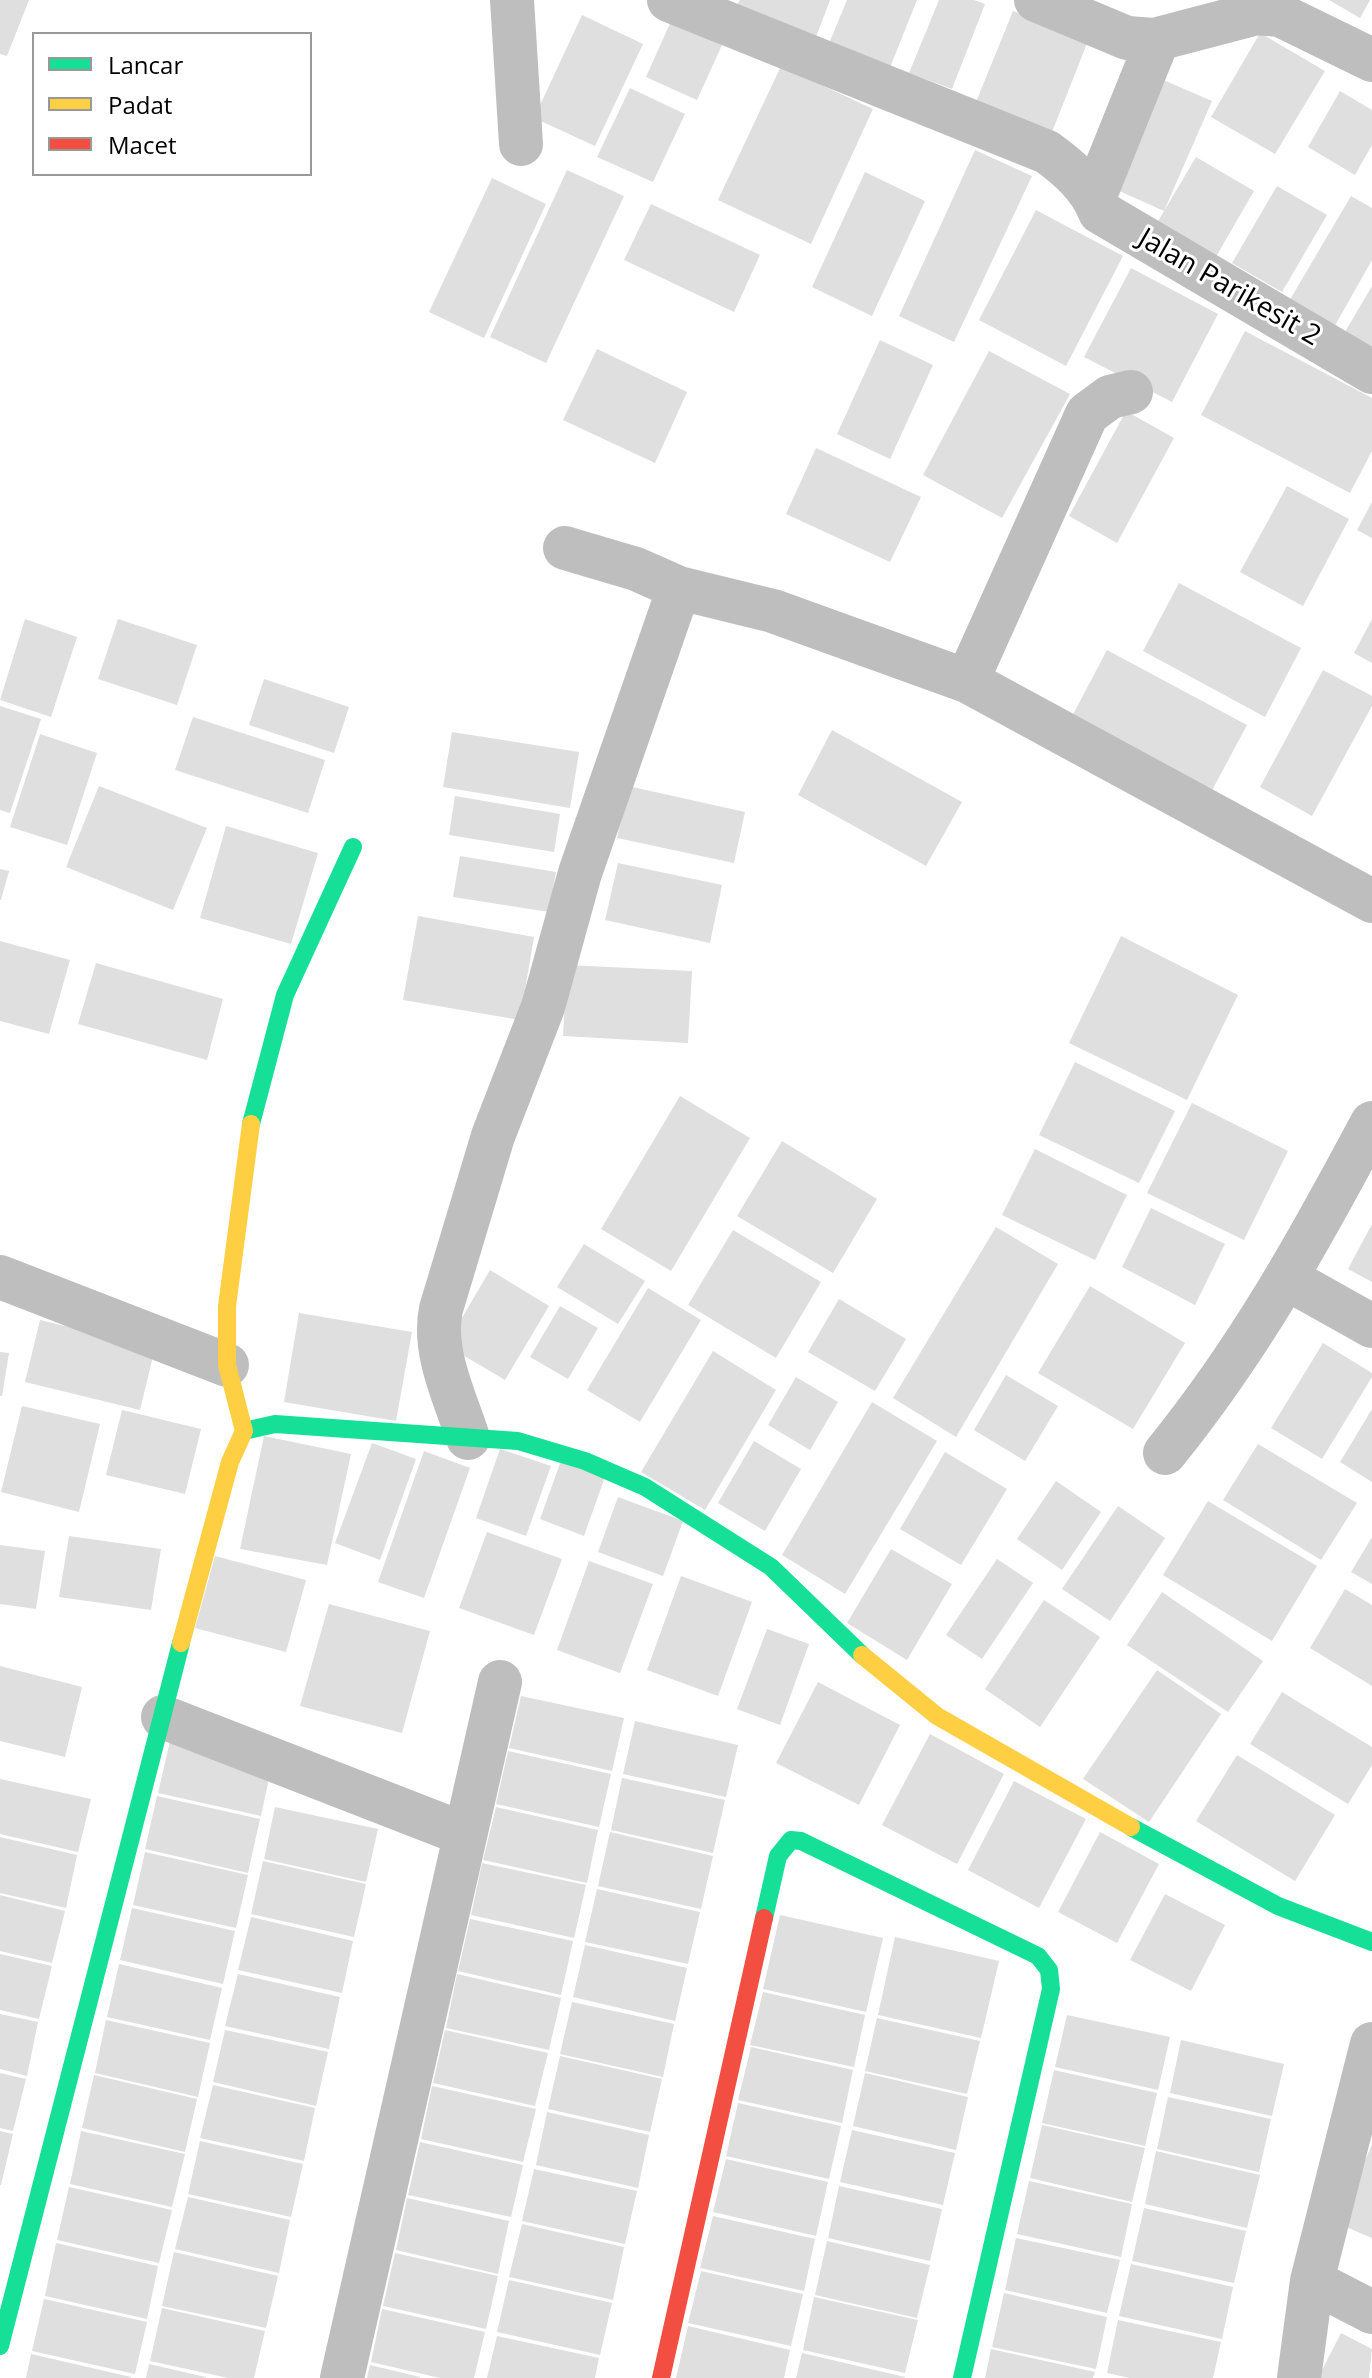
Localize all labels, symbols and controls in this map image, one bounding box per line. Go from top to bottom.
legend [32,32,312,176]
text: Lancar [108,48,183,81]
text: Padat [108,88,172,121]
text: Macet [108,128,176,161]
street label: Jalan Parikesit 2 [1132,222,1326,354]

